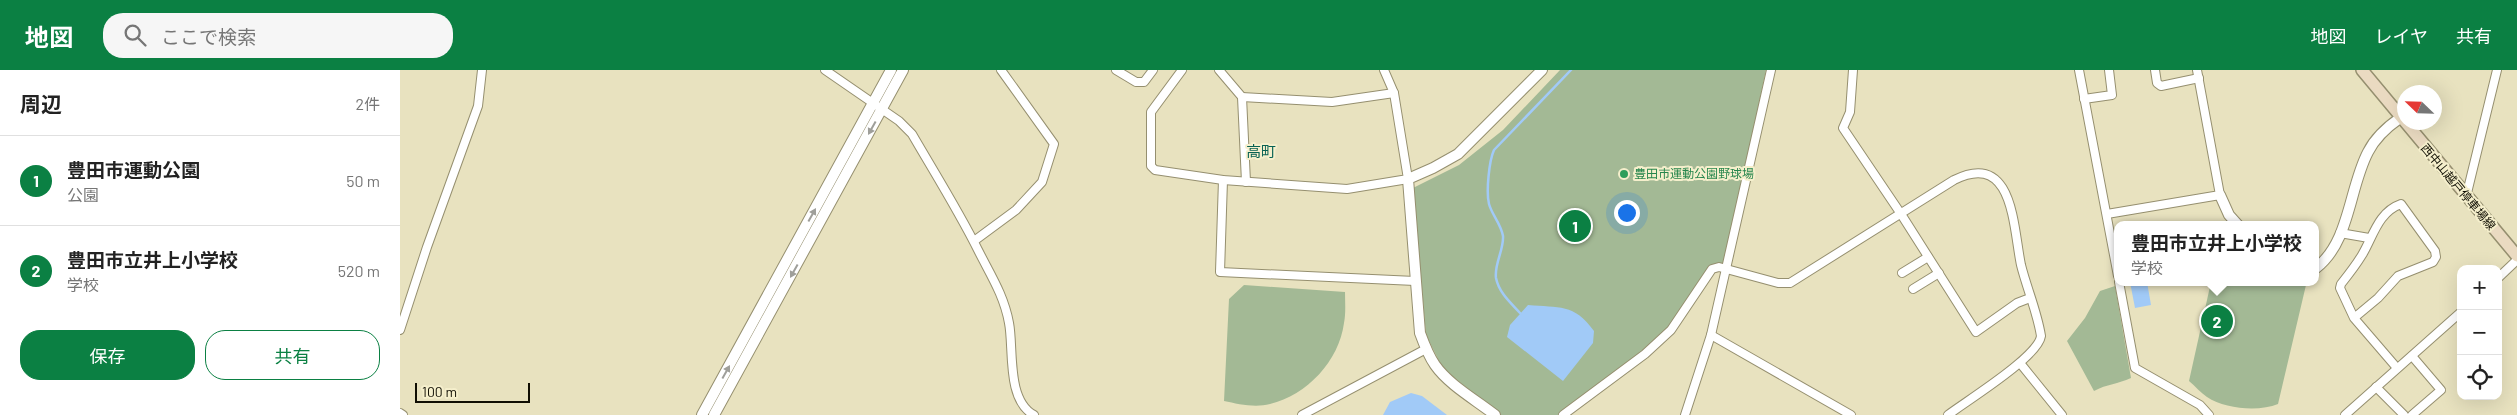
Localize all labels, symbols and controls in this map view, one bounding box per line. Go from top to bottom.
search box [103,13,453,58]
icon: search [121,21,149,49]
text: 地図 [25,22,73,51]
text: ここで検索 [161,25,256,48]
text: 地図 [2311,25,2347,47]
text: レイヤ [2375,25,2428,47]
text: 共有 [2456,25,2492,47]
north arrow [2397,85,2442,130]
text: 周辺 [20,91,62,116]
text: 2件 [355,94,380,113]
one-way arrow [868,121,876,136]
street label: 西中山越戸停車場線 [2419,140,2499,232]
district label: 高町 [1246,142,1276,160]
text: 豊田市運動公園 [67,158,200,181]
place label: 豊田市運動公園野球場 [1634,166,1754,180]
marker: 豊田市運動公園野球場 [1618,168,1630,180]
text: 1 [33,171,39,190]
text: 50 m [346,171,380,190]
text: 公園 [67,185,99,204]
your location [1614,200,1640,226]
pin: 1 [1559,207,1591,245]
one-way arrow [808,208,817,221]
popup [2114,221,2319,286]
text: 豊田市立井上小学校 [2131,231,2302,254]
text: 豊田市立井上小学校 [67,248,238,271]
text: 学校 [2131,258,2163,277]
text: 2 [32,261,40,280]
text: 520 m [338,261,380,280]
one-way arrow [789,264,798,277]
map controls [2457,265,2502,400]
button: + [2457,265,2502,310]
text: 学校 [67,275,99,294]
pin: 2 [2201,302,2233,340]
button: − [2457,310,2502,355]
button: 保存 [20,330,195,380]
button: 共有 [205,330,380,380]
button: locate [2457,355,2502,400]
one-way arrow [722,365,730,380]
scale bar [415,380,530,403]
text: 100 m [422,383,457,400]

